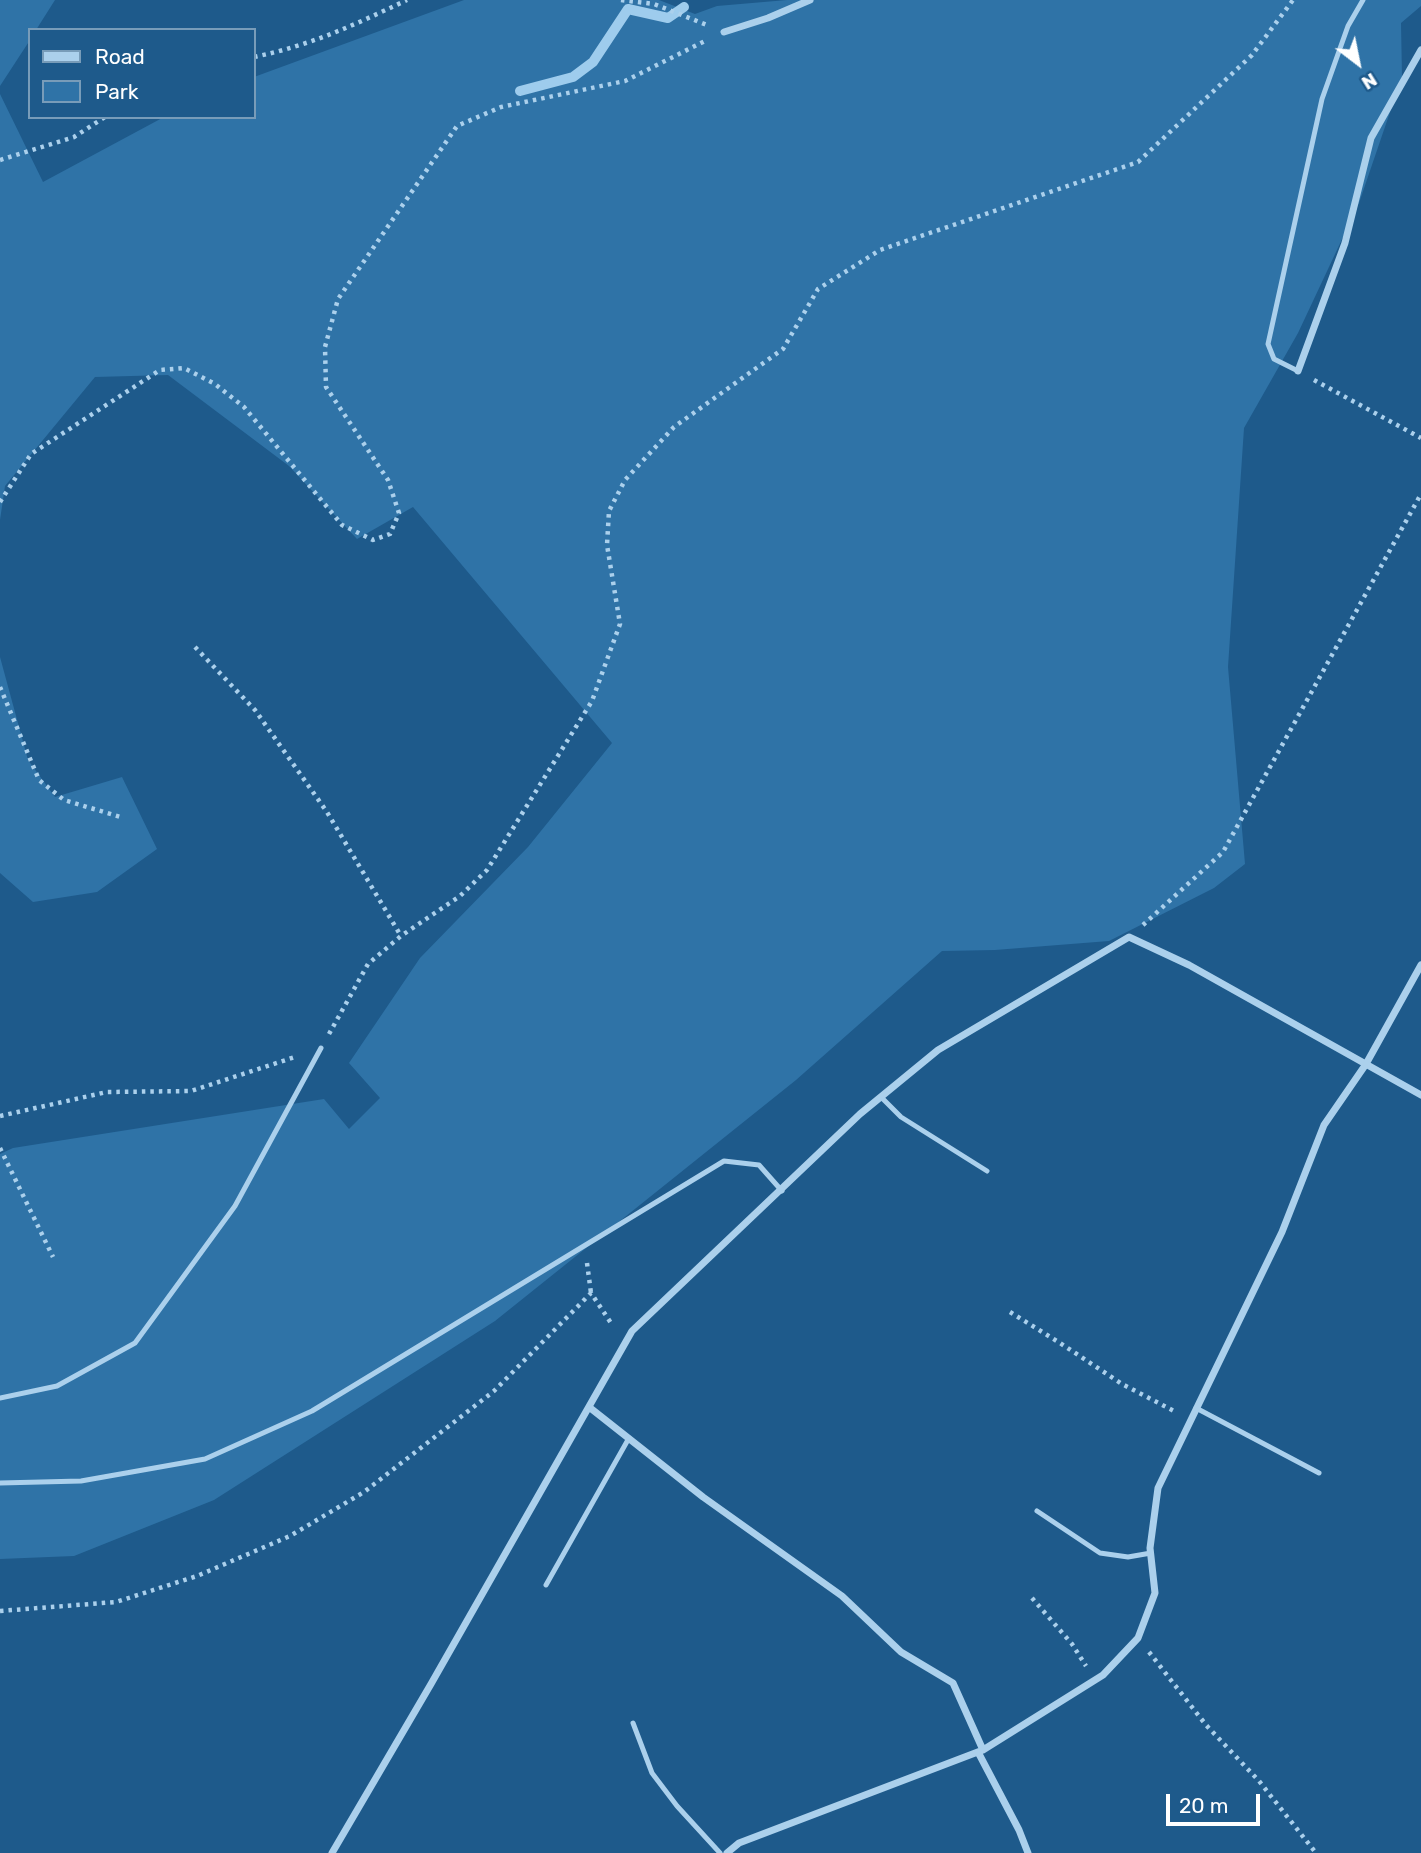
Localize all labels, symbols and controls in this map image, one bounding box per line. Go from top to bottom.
legend [28,28,256,119]
north arrow [1323,28,1393,98]
text: Road [95,44,145,69]
text: N [1358,68,1381,95]
text: Park [95,79,139,104]
scale bar [1169,1780,1264,1824]
text: 20 m [1179,1793,1228,1818]

